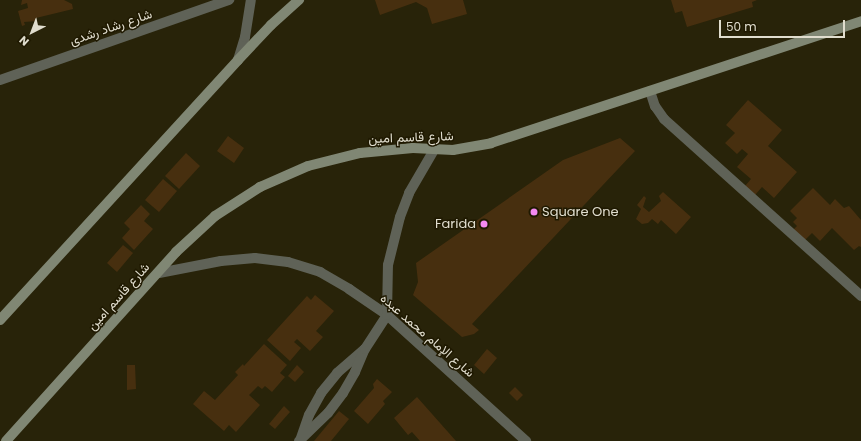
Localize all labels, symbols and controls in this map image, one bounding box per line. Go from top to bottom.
street label: شارع رشاد رشدى [68,7,154,49]
north arrow [12,12,52,52]
scale bar [721,12,847,38]
text: 50 m [726,18,757,35]
text: N [16,32,32,50]
street label: شارع قاسم امين [368,129,454,147]
place label: Square One [542,204,619,220]
marker: Square One [529,207,539,217]
place label: Farida [435,216,476,232]
marker: Farida [479,219,489,229]
street label: شارع قاسم امين [85,260,153,334]
street label: شارع الإمام محمد عبده [377,291,477,381]

